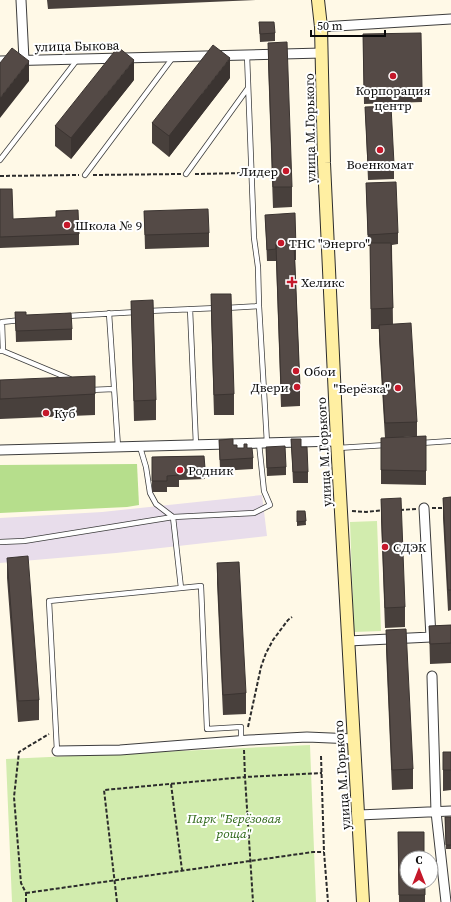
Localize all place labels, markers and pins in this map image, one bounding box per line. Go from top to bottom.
marker: Корпорация центр [388,71,398,81]
place label: Корпорация центр [355,82,431,114]
marker: Военкомат [375,145,385,155]
place label: Военкомат [346,156,414,173]
place label: Лидер [239,163,278,180]
marker: Лидер [281,166,291,176]
place label: Школа № 9 [75,217,142,234]
marker: Школа № 9 [62,220,72,230]
place label: ТНС "Энерго" [289,235,370,252]
marker: ТНС "Энерго" [276,238,286,248]
place label: Хеликс [301,274,345,291]
marker: Хеликс [286,276,298,288]
place label: Обои [304,363,336,380]
marker: Обои [291,366,301,376]
place label: Двери [251,379,289,396]
place label: "Берёзка" [334,380,390,397]
marker: Двери [292,382,302,392]
marker: "Берёзка" [393,383,403,393]
place label: Куб [54,405,76,422]
marker: Куб [41,408,51,418]
place label: Родник [188,462,233,479]
marker: Родник [175,465,185,475]
place label: СДЭК [393,539,427,556]
marker: СДЭК [380,542,390,552]

